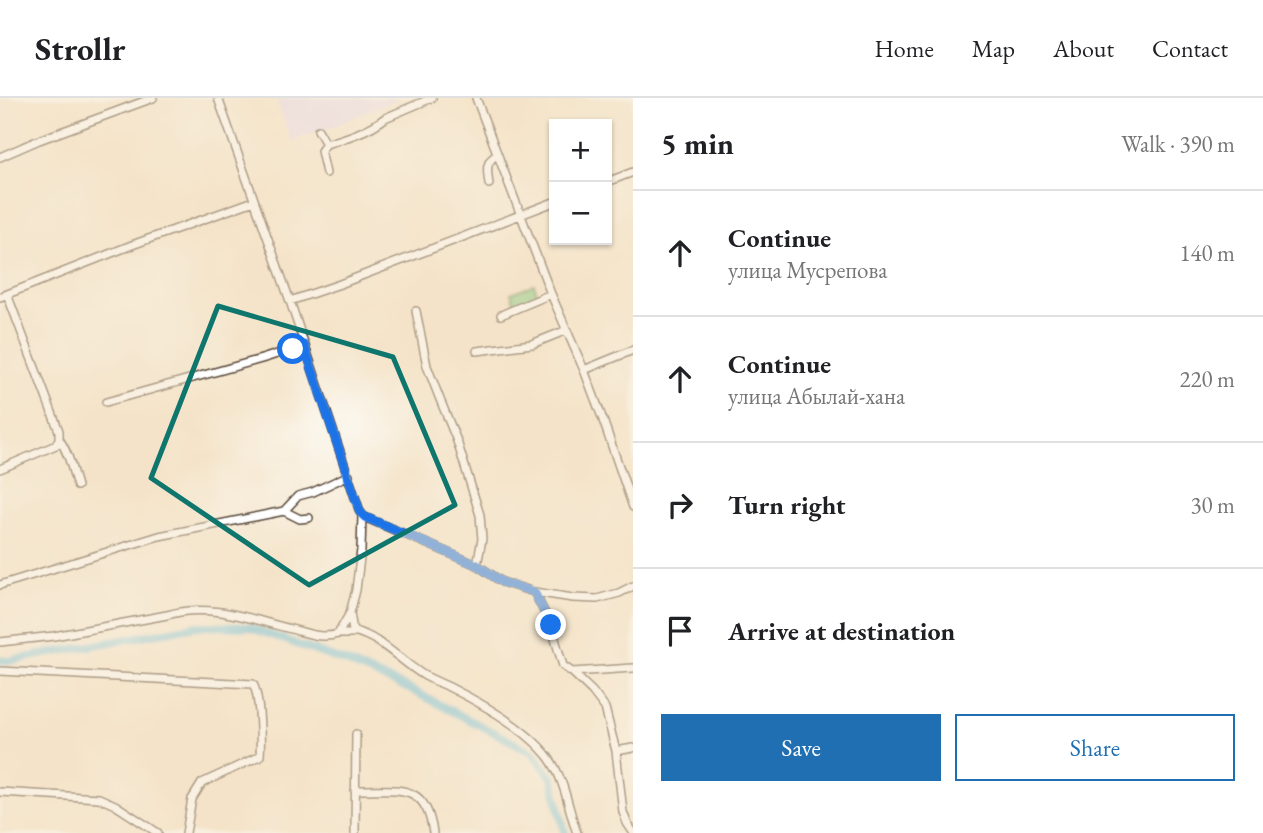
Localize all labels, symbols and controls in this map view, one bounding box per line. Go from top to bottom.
text: Strollr [35,27,126,70]
text: Home [874,33,934,64]
text: Map [972,33,1015,64]
text: About [1053,33,1114,64]
text: Contact [1152,33,1228,64]
map controls [549,119,612,245]
button: + [549,119,612,182]
text: 5 min [661,124,734,163]
text: Walk · 390 m [1121,129,1235,159]
button: − [549,182,612,245]
text: Continue [728,221,831,255]
icon: ahead [661,234,699,272]
text: 140 m [1179,238,1235,268]
text: улица Мусрепова [728,255,887,285]
route start [277,333,308,364]
text: Continue [728,347,831,381]
icon: ahead [661,360,699,398]
text: 220 m [1179,364,1235,394]
text: улица Абылай-хана [728,381,905,411]
icon: right [661,486,699,524]
text: Turn right [728,488,846,522]
text: 30 m [1190,490,1235,520]
route end [535,609,566,640]
icon: arrive [661,612,699,650]
text: Arrive at destination [728,614,955,648]
button: Save [661,714,941,781]
button: Share [955,714,1235,781]

